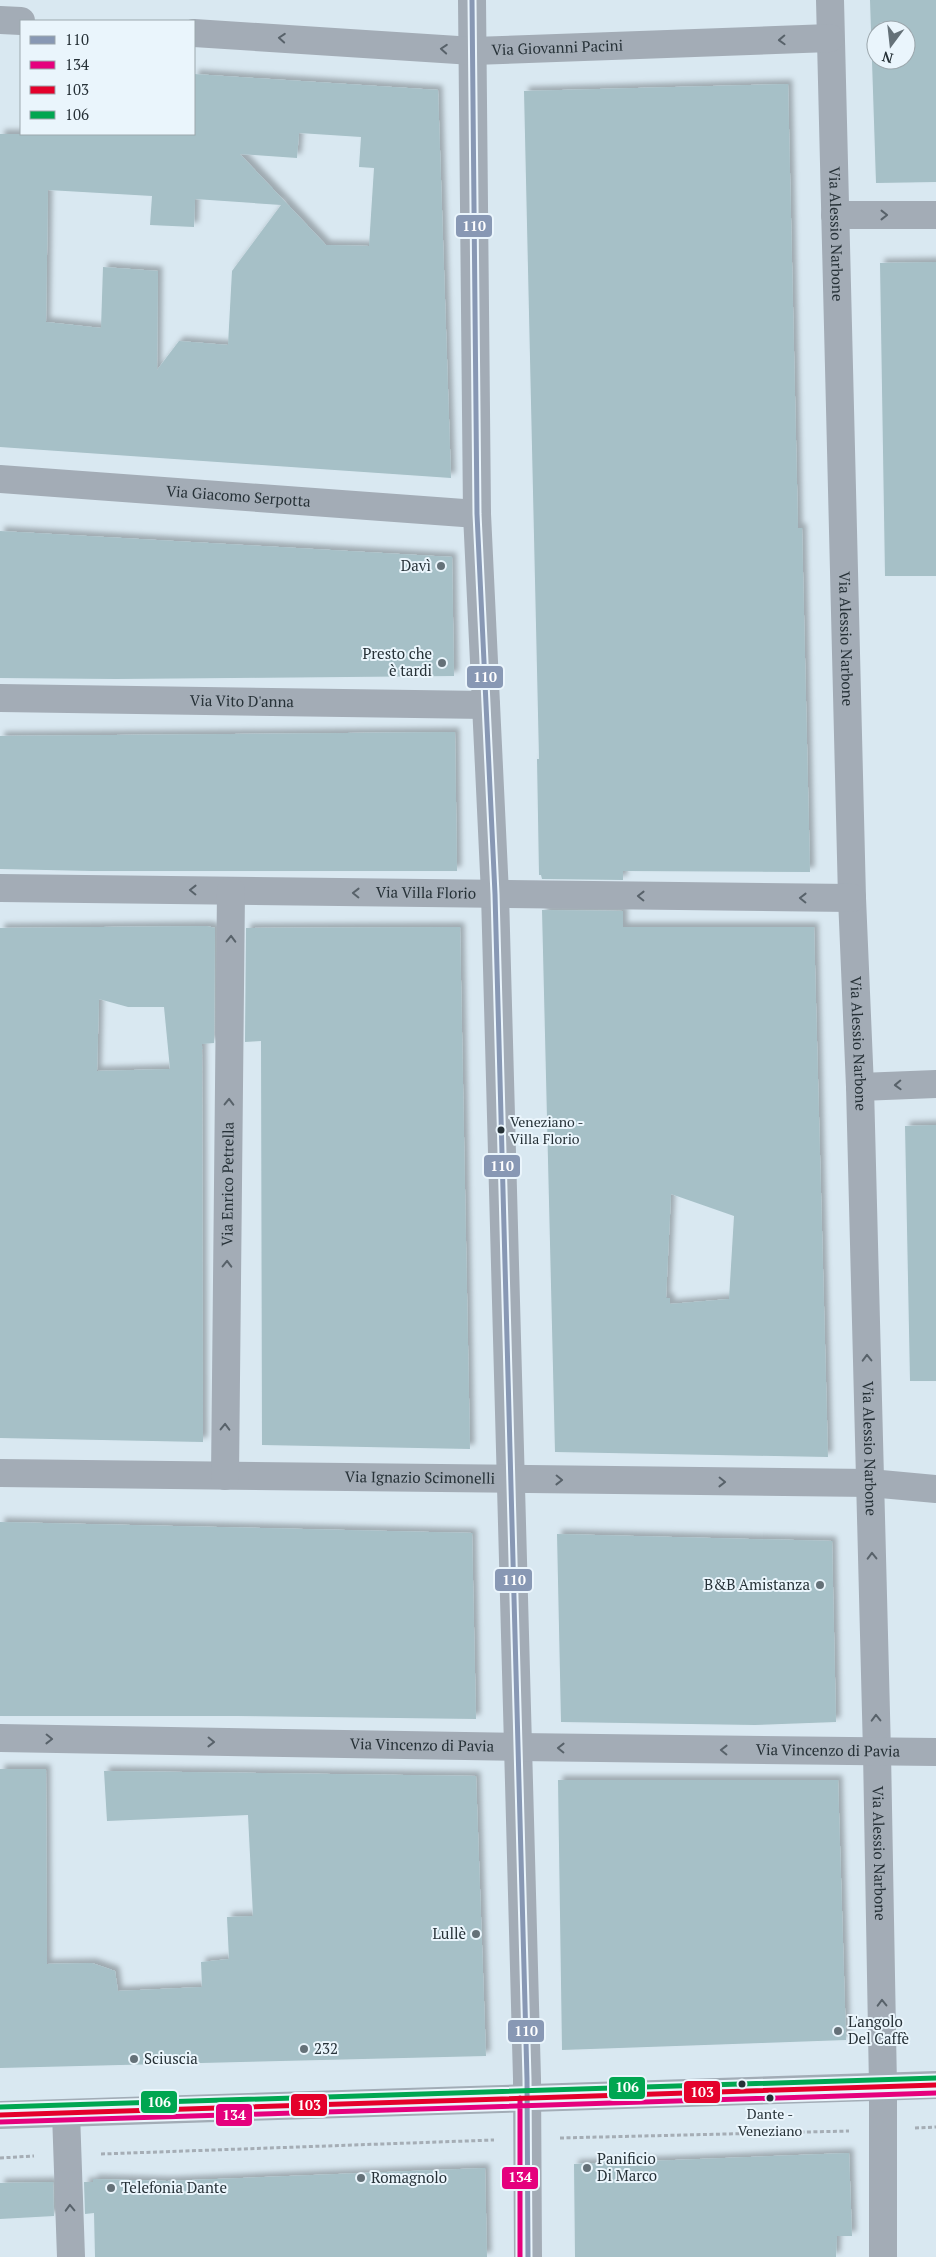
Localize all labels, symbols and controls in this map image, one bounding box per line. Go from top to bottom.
legend [20,20,195,135]
north arrow [866,20,916,70]
text: 110 [65,29,89,49]
one-way arrow [278,33,286,44]
street label: Via Giovanni Pacini [491,35,623,59]
one-way arrow [777,35,785,45]
one-way arrow [440,44,448,55]
text: N [880,47,895,69]
text: 134 [65,54,89,74]
text: 103 [65,79,89,99]
text: 106 [65,104,89,124]
street label: Via Alessio Narbone [825,166,848,302]
one-way arrow [880,210,888,220]
line badge: 110 [455,214,493,238]
text: 110 [462,216,486,235]
street label: Via Giacomo Serpotta [165,480,312,511]
place label: Davì [401,555,431,575]
marker: Davì [435,560,447,572]
street label: Via Alessio Narbone [835,571,858,706]
place label: Presto che è tardi [362,643,432,680]
marker: Presto che è tardi [436,657,448,669]
line badge: 110 [466,665,504,689]
text: 110 [473,667,497,686]
street label: Via Vito D'anna [190,690,295,711]
street label: Via Villa Florio [376,881,476,903]
one-way arrow [189,885,197,896]
one-way arrow [351,887,359,898]
one-way arrow [636,891,644,901]
one-way arrow [799,893,806,903]
one-way arrow [226,935,236,943]
street label: Via Alessio Narbone [846,976,872,1111]
one-way arrow [894,1080,902,1090]
one-way arrow [224,1098,234,1106]
place label: Veneziano - Villa Florio [510,1112,584,1148]
street label: Via Enrico Petrella [216,1121,238,1246]
marker: Veneziano - Villa Florio [496,1125,506,1135]
line badge: 110 [483,1154,521,1178]
text: 110 [490,1156,514,1175]
one-way arrow [222,1260,232,1268]
one-way arrow [862,1354,872,1362]
street label: Via Alessio Narbone [859,1381,882,1516]
one-way arrow [220,1423,230,1430]
street label: Via Ignazio Scimonelli [345,1466,495,1488]
one-way arrow [556,1475,564,1485]
one-way arrow [718,1477,726,1487]
one-way arrow [867,1551,877,1559]
line badge: 110 [494,1568,533,1592]
text: 110 [502,1570,526,1589]
place label: B&B Amistanza [704,1574,810,1594]
marker: B&B Amistanza [814,1579,826,1591]
one-way arrow [871,1714,882,1722]
one-way arrow [45,1733,53,1744]
street label: Via Vincenzo di Pavia [350,1733,495,1756]
one-way arrow [207,1736,215,1747]
street label: Via Vincenzo di Pavia [756,1739,901,1761]
one-way arrow [557,1743,564,1753]
one-way arrow [719,1745,727,1755]
street label: Via Alessio Narbone [869,1786,891,1921]
place label: Lullè [433,1923,466,1943]
marker: Lullè [470,1928,482,1940]
one-way arrow [877,1999,887,2006]
place label: L'angolo Del Caffè [848,2011,909,2048]
line badge: 110 [507,2019,545,2043]
text: 110 [514,2021,538,2040]
marker: L'angolo Del Caffè [832,2025,844,2037]
place label: 232 [314,2038,338,2058]
marker: 232 [298,2043,310,2055]
place label: Sciuscia [144,2048,198,2068]
marker: Sciuscia [128,2053,140,2065]
line badge: 106 [608,2076,646,2100]
text: 106 [615,2077,639,2096]
unlabelled marker [737,2079,747,2089]
line badge: 103 [683,2080,721,2104]
text: 103 [690,2082,714,2101]
line badge: 106 [140,2090,178,2114]
text: 106 [147,2092,171,2111]
line badge: 103 [290,2093,328,2117]
marker: Dante - Veneziano [765,2093,775,2103]
text: 103 [297,2095,321,2114]
line badge: 134 [215,2103,253,2127]
place label: Dante - Veneziano [738,2104,803,2140]
text: 134 [222,2105,246,2124]
place label: Panificio Di Marco [597,2148,657,2185]
marker: Panificio Di Marco [581,2162,593,2174]
line badge: 134 [501,2166,539,2190]
place label: Romagnolo [371,2167,447,2187]
text: 134 [508,2167,532,2186]
marker: Romagnolo [355,2172,367,2184]
place label: Telefonia Dante [121,2177,227,2197]
marker: Telefonia Dante [105,2182,117,2194]
one-way arrow [64,2204,75,2212]

